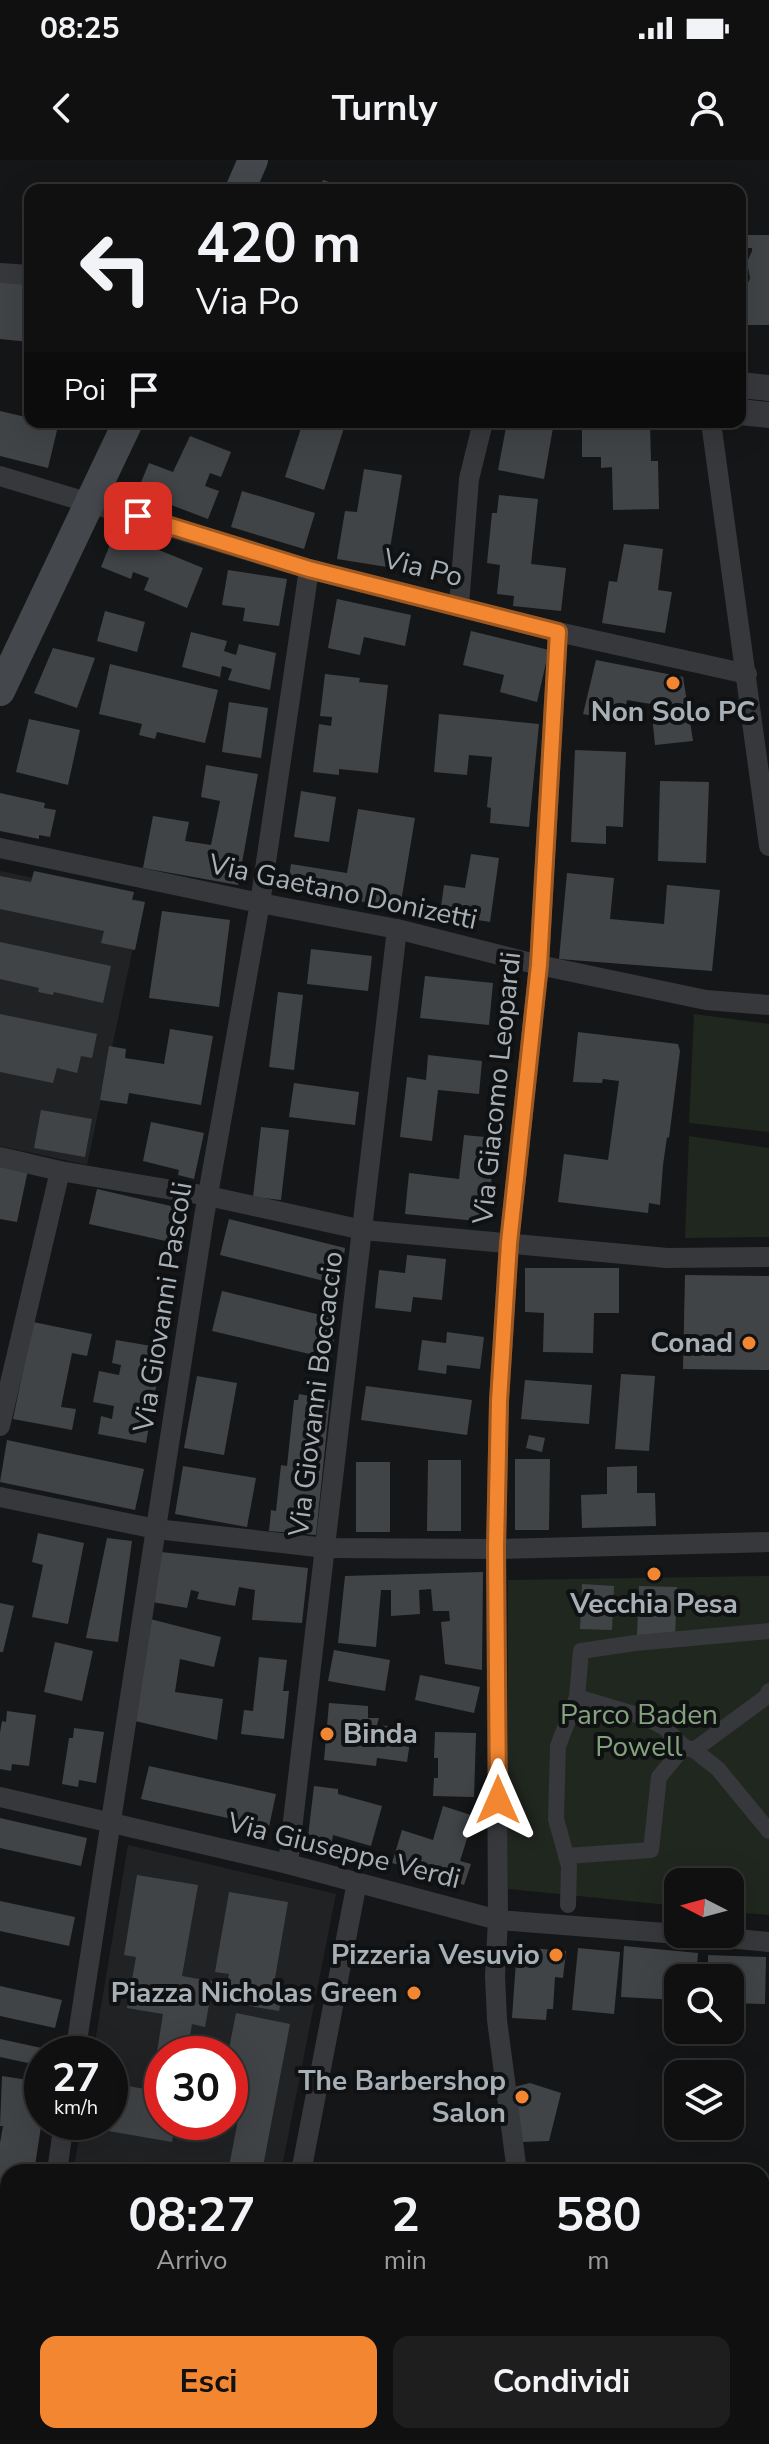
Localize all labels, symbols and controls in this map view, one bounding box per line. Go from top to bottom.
text: 08:25 [40,8,119,49]
text: Turnly [332,84,437,133]
icon: back [40,86,84,130]
icon: person [685,86,729,130]
text: 420 m [196,205,361,282]
icon: left [64,216,168,320]
text: Via Po [196,278,300,327]
icon: arrive [122,368,166,412]
text: Poi [64,370,106,411]
pin [104,482,172,550]
icon: arrive [116,494,160,538]
street label: Via Po [378,540,467,596]
marker: Non Solo PC [664,674,682,692]
place label: Non Solo PC [591,693,755,731]
street label: Via Gaetano Donizetti [204,845,481,939]
street label: Via Giacomo Leopardi [464,950,530,1227]
street label: Via Giovanni Pascoli [124,1179,202,1436]
street label: Via Giovanni Boccaccio [280,1249,352,1540]
place label: Conad [650,1324,733,1362]
marker: Conad [740,1334,758,1352]
marker: Vecchia Pesa [645,1565,663,1583]
place label: Vecchia Pesa [569,1585,738,1623]
park label: Parco Baden Powell [560,1696,718,1766]
place label: Binda [343,1715,418,1753]
marker: Binda [318,1725,336,1743]
position arrow [456,1758,540,1842]
street label: Via Giuseppe Verdi [223,1803,464,1898]
north arrow [664,1868,744,1948]
map controls [664,1868,744,2140]
place label: Pizzeria Vesuvio [331,1936,540,1974]
marker: Pizzeria Vesuvio [547,1946,565,1964]
button: search [664,1964,744,2044]
place label: Piazza Nicholas Green [111,1974,398,2012]
marker: Piazza Nicholas Green [405,1984,423,2002]
speed limit sign: 30 [144,2036,248,2140]
text: 27 [52,2051,100,2105]
button: layers [664,2060,744,2140]
place label: The Barbershop Salon [298,2062,506,2132]
marker: The Barbershop Salon [513,2088,531,2106]
text: km/h [54,2094,98,2121]
text: 08:27 [128,2182,255,2248]
text: 2 [391,2182,420,2248]
text: 580 [555,2182,642,2248]
text: Arrivo [156,2243,228,2278]
text: min [384,2243,427,2278]
text: m [587,2243,610,2278]
button: Esci [40,2336,377,2428]
button: Condividi [393,2336,730,2428]

